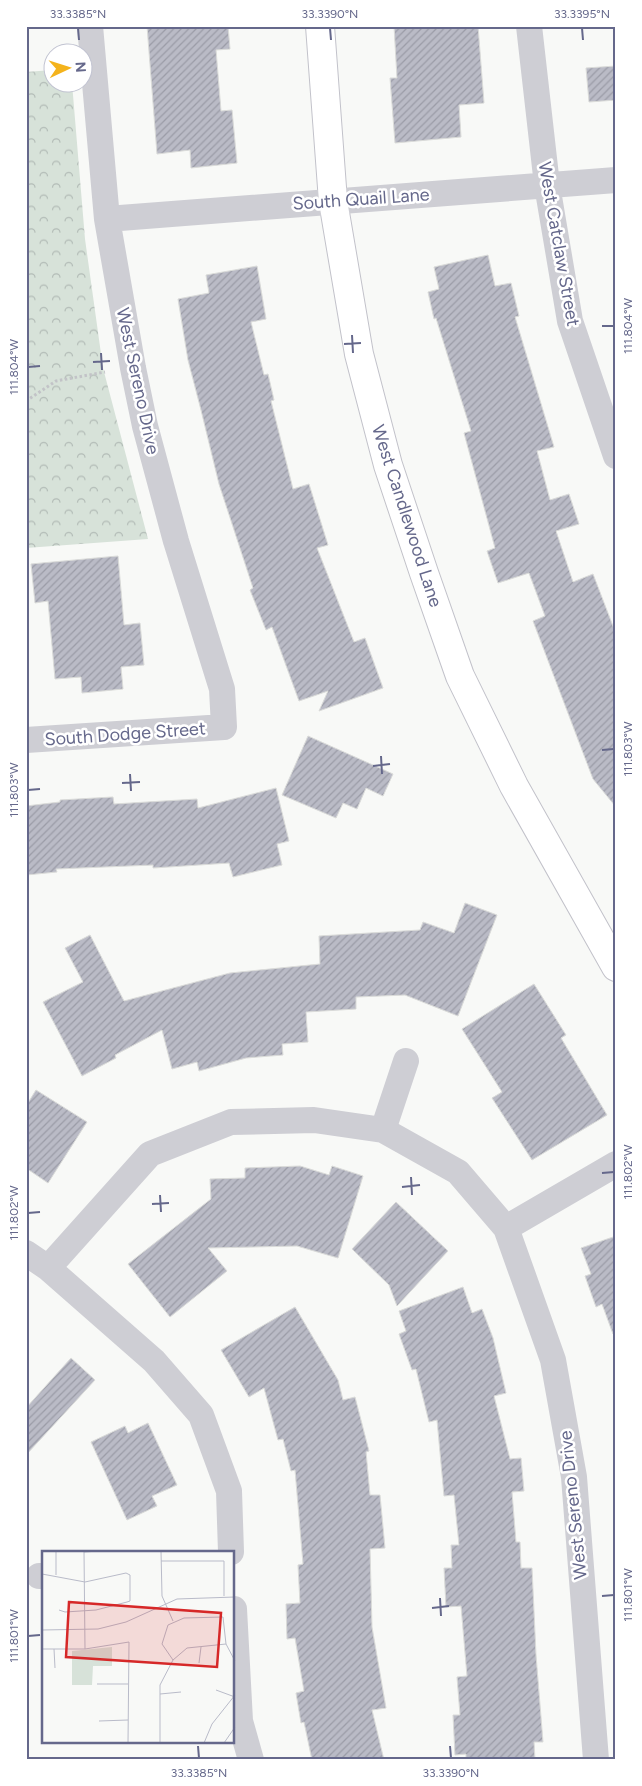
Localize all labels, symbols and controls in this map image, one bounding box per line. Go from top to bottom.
text: 33.3385°N [50,7,106,21]
text: 33.3390°N [302,7,358,21]
text: 33.3395°N [554,7,610,21]
north arrow [42,42,92,92]
text: N [72,61,89,73]
street label: West Catclaw Street [534,160,584,328]
street label: South Quail Lane [292,183,430,215]
text: 111.804°W [621,298,635,354]
street label: West Sereno Drive [112,306,164,457]
text: 111.804°W [7,339,21,395]
street label: West Candlewood Lane [367,422,447,610]
street label: South Dodge Street [44,717,206,751]
text: 111.803°W [621,721,635,776]
text: 111.803°W [7,762,21,817]
text: 111.802°W [621,1144,635,1200]
text: 111.802°W [7,1185,21,1241]
street label: West Sereno Drive [554,1429,592,1580]
inset map [42,1551,235,1744]
text: 111.801°W [621,1568,635,1622]
text: 111.801°W [7,1609,21,1663]
text: 33.3385°N [171,1766,227,1780]
text: 33.3390°N [423,1766,479,1780]

